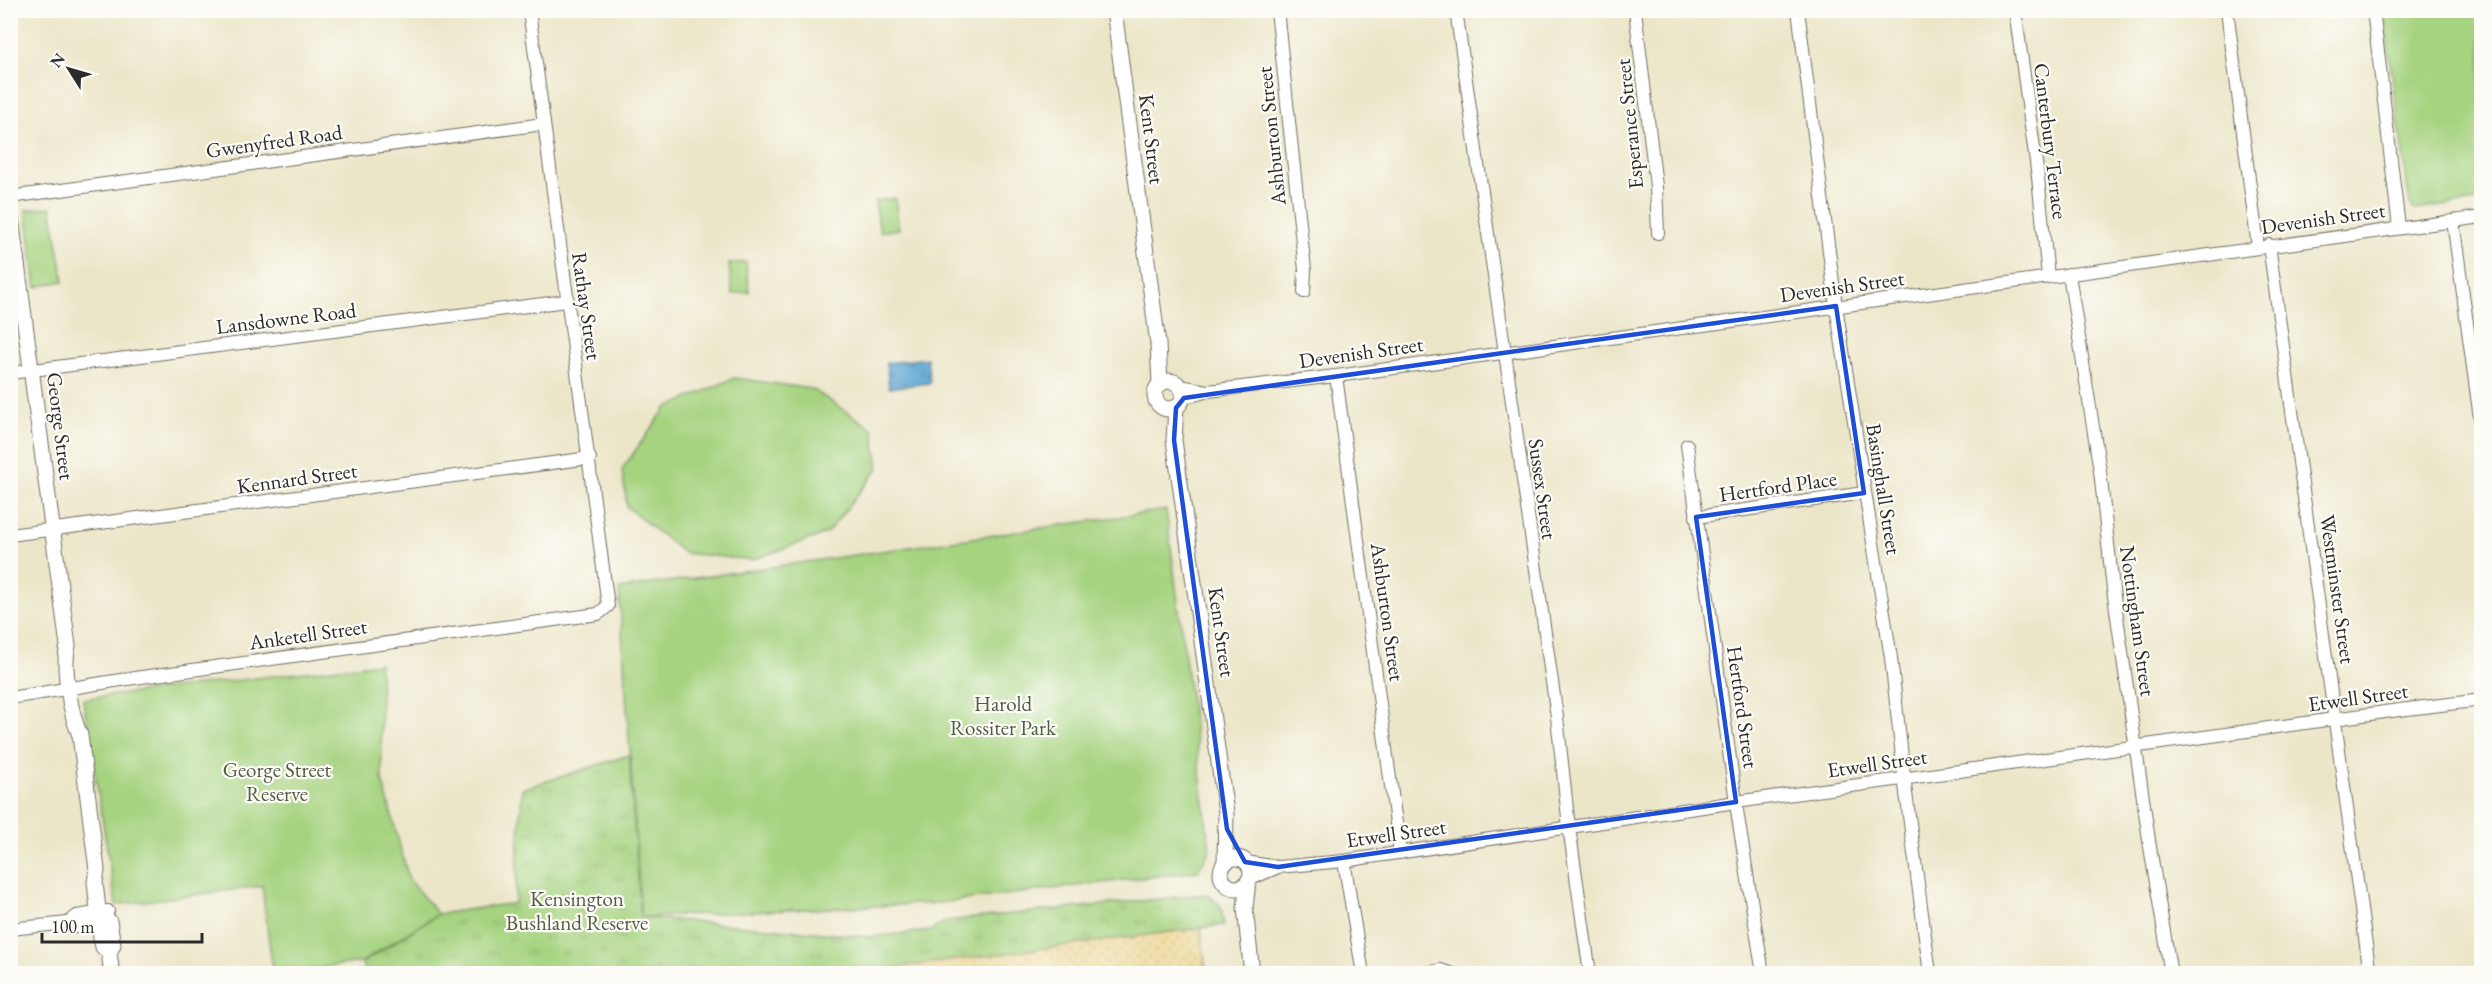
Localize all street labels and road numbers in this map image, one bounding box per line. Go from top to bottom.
street label: Esperance Street [1609,57,1649,190]
street label: Canterbury Terrace [2028,61,2074,221]
street label: Ashburton Street [1250,65,1292,208]
street label: Kent Street [1133,92,1171,186]
street label: Gwenyfred Road [204,118,344,164]
street label: Devenish Street [2259,196,2387,240]
street label: Rathay Street [566,250,608,362]
street label: Devenish Street [1778,264,1906,308]
street label: Lansdowne Road [214,296,358,340]
street label: Devenish Street [1297,330,1425,374]
street label: George Street [41,371,81,482]
street label: Basinghall Street [1860,421,1908,557]
street label: Sussex Street [1523,437,1563,542]
street label: Kennard Street [235,456,359,500]
street label: Hertford Place [1717,464,1839,508]
street label: Westminster Street [2314,513,2362,666]
street label: Ashburton Street [1365,540,1411,683]
street label: Nottingham Street [2114,544,2162,698]
street label: Kent Street [1202,585,1242,679]
street label: Anketell Street [246,612,369,656]
street label: Hertford Street [1721,644,1765,770]
street label: Etwell Street [2306,677,2410,717]
street label: Etwell Street [1825,743,1929,783]
street label: Etwell Street [1344,813,1448,853]

